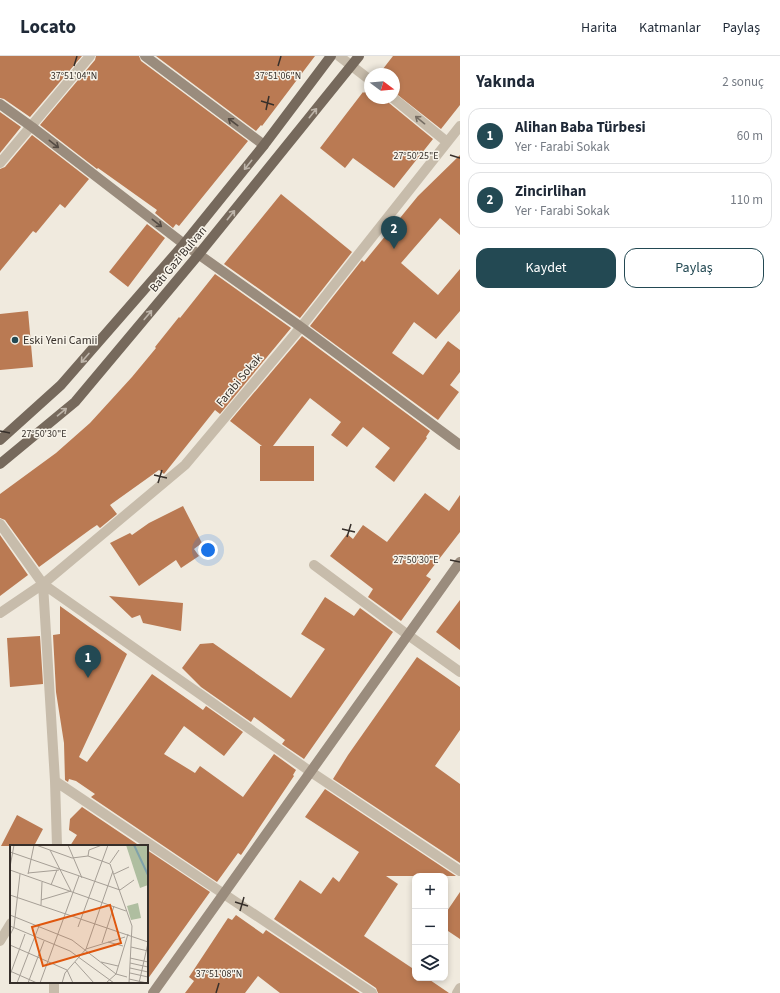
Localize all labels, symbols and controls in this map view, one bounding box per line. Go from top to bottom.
text: Locato [20,14,76,41]
text: Harita [581,18,617,38]
text: Katmanlar [639,18,701,38]
text: Paylaş [723,18,760,38]
north arrow [364,68,400,104]
text: 37°51'04"N [51,69,97,83]
text: 37°51'06"N [255,69,301,83]
text: Yakında [476,70,535,94]
text: 2 sonuç [722,73,764,91]
one-way arrow [308,108,317,119]
one-way arrow [414,116,425,124]
one-way arrow [227,117,238,126]
text: Alihan Baba Türbesi [515,117,646,138]
text: 1 [487,127,493,145]
text: 60 m [737,127,763,145]
text: Yer · Farabi Sokak [515,138,610,156]
one-way arrow [48,139,59,148]
text: 27°50'25"E [393,149,439,163]
one-way arrow [243,159,252,170]
text: Zincirlihan [515,181,586,202]
text: 2 [487,191,493,209]
text: 110 m [730,191,763,209]
text: Yer · Farabi Sokak [515,202,610,220]
one-way arrow [227,209,236,220]
pin: 2 [381,216,407,249]
one-way arrow [151,219,162,227]
street label: Batı Gazi Bulvarı [146,223,211,296]
button: Kaydet [476,248,616,288]
button: Paylaş [624,248,764,288]
one-way arrow [144,309,153,320]
place label: Eski Yeni Camii [23,332,98,349]
marker: Eski Yeni Camii [10,335,20,345]
street label: Farabi Sokak [212,350,267,410]
one-way arrow [81,352,90,362]
one-way arrow [57,408,68,416]
text: 27°50'30"E [21,427,67,441]
your location [198,540,218,560]
text: 27°50'30"E [393,553,439,567]
pin: 1 [75,645,101,678]
inset map [10,845,148,983]
map controls [412,873,448,981]
button: + [412,873,448,909]
button: − [412,909,448,945]
button: layers [412,945,448,981]
text: 37°51'08"N [196,967,242,981]

